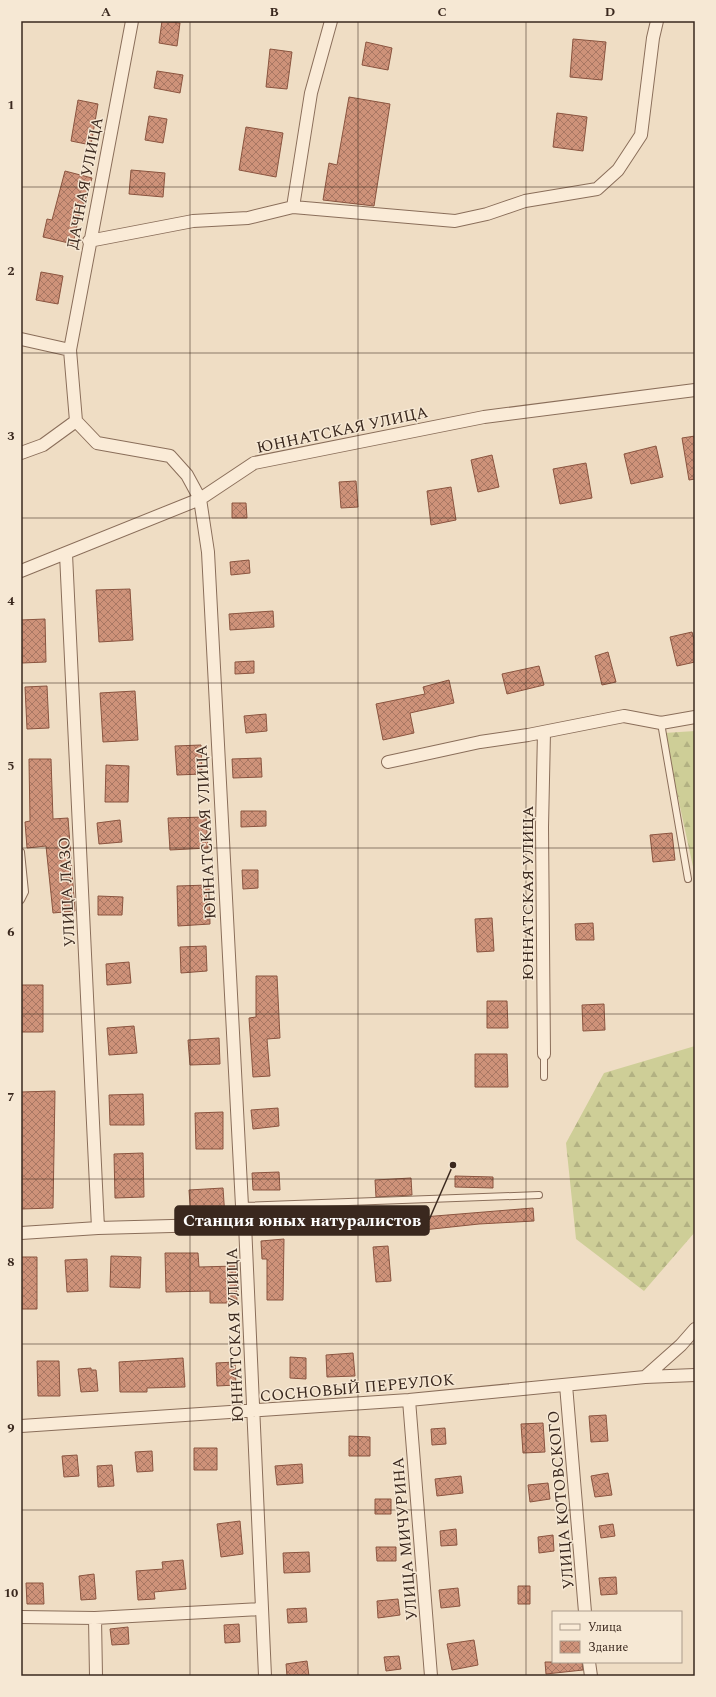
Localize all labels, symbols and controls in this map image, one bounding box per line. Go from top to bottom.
text: A [101,2,111,22]
text: B [269,2,279,22]
text: C [437,2,447,22]
text: D [605,2,615,22]
text: 1 [7,95,15,115]
street label: ДАЧНАЯ УЛИЦА [60,115,110,251]
text: 2 [7,261,15,281]
street label: ЮННАТСКАЯ УЛИЦА [254,400,430,460]
text: 3 [7,426,15,446]
text: 4 [7,591,15,611]
street label: ЮННАТСКАЯ УЛИЦА [189,744,223,920]
text: 5 [7,756,15,776]
street label: ЮННАТСКАЯ УЛИЦА [516,806,540,980]
street label: УЛИЦА ЛАЗО [52,836,82,948]
text: 6 [7,922,15,942]
text: 7 [7,1087,15,1107]
callout: Станция юных натуралистов [175,1206,429,1235]
text: Станция юных натуралистов [183,1208,422,1234]
street label: ЮННАТСКАЯ УЛИЦА [220,1247,250,1423]
text: 8 [7,1252,15,1272]
street label: СОСНОВЫЙ ПЕРЕУЛОК [259,1367,456,1408]
street label: УЛИЦА КОТОВСКОГО [541,1410,581,1590]
text: 9 [7,1418,15,1438]
street label: УЛИЦА МИЧУРИНА [386,1456,424,1622]
text: 10 [4,1583,18,1603]
legend [552,1611,682,1663]
text: Улица [588,1618,622,1637]
text: Здание [588,1638,628,1657]

